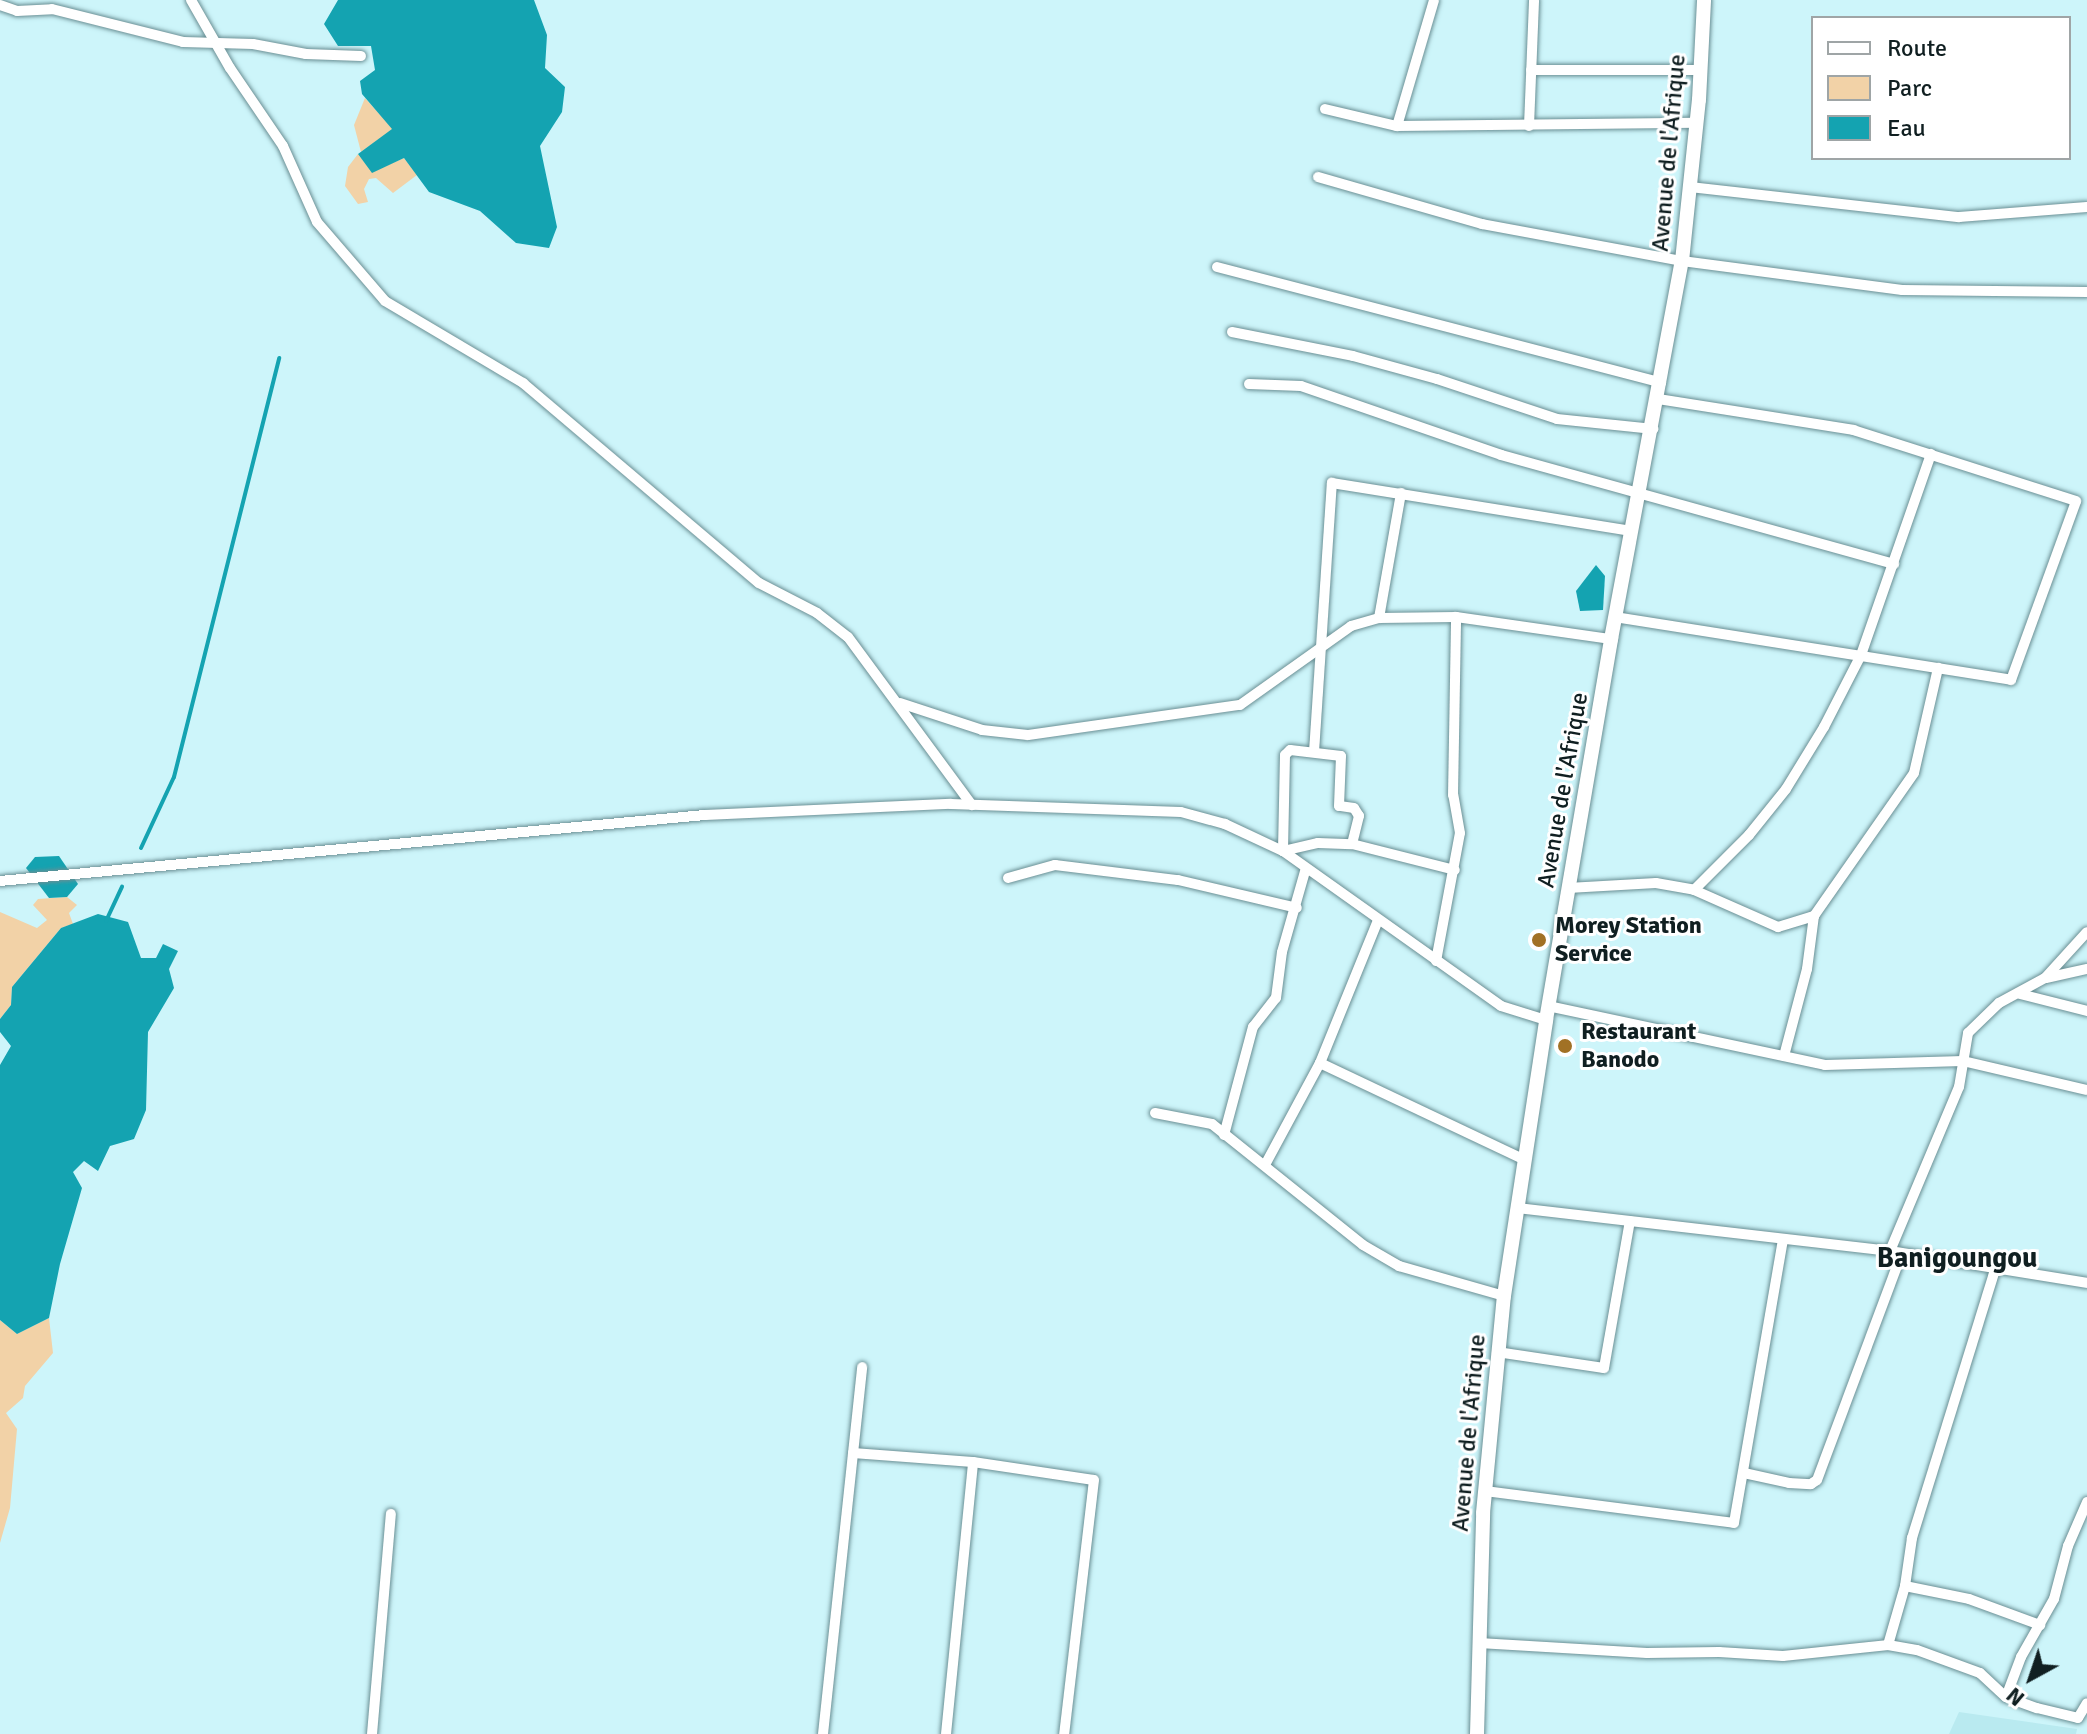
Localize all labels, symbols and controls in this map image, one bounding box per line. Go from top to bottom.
legend [1811,16,2071,160]
text: Route [1887,33,1947,63]
street label: Avenue de l'Afrique [1646,53,1692,253]
text: Parc [1887,73,1932,103]
text: Eau [1887,113,1926,143]
street label: Avenue de l'Afrique [1532,690,1594,890]
place label: Morey Station Service [1555,912,1702,968]
marker: Morey Station Service [1530,931,1548,949]
place label: Restaurant Banodo [1581,1018,1696,1074]
marker: Restaurant Banodo [1556,1037,1574,1055]
district label: Banigoungou [1877,1241,2037,1275]
street label: Avenue de l'Afrique [1446,1333,1492,1533]
north arrow [1991,1638,2071,1718]
text: N [2001,1682,2030,1712]

